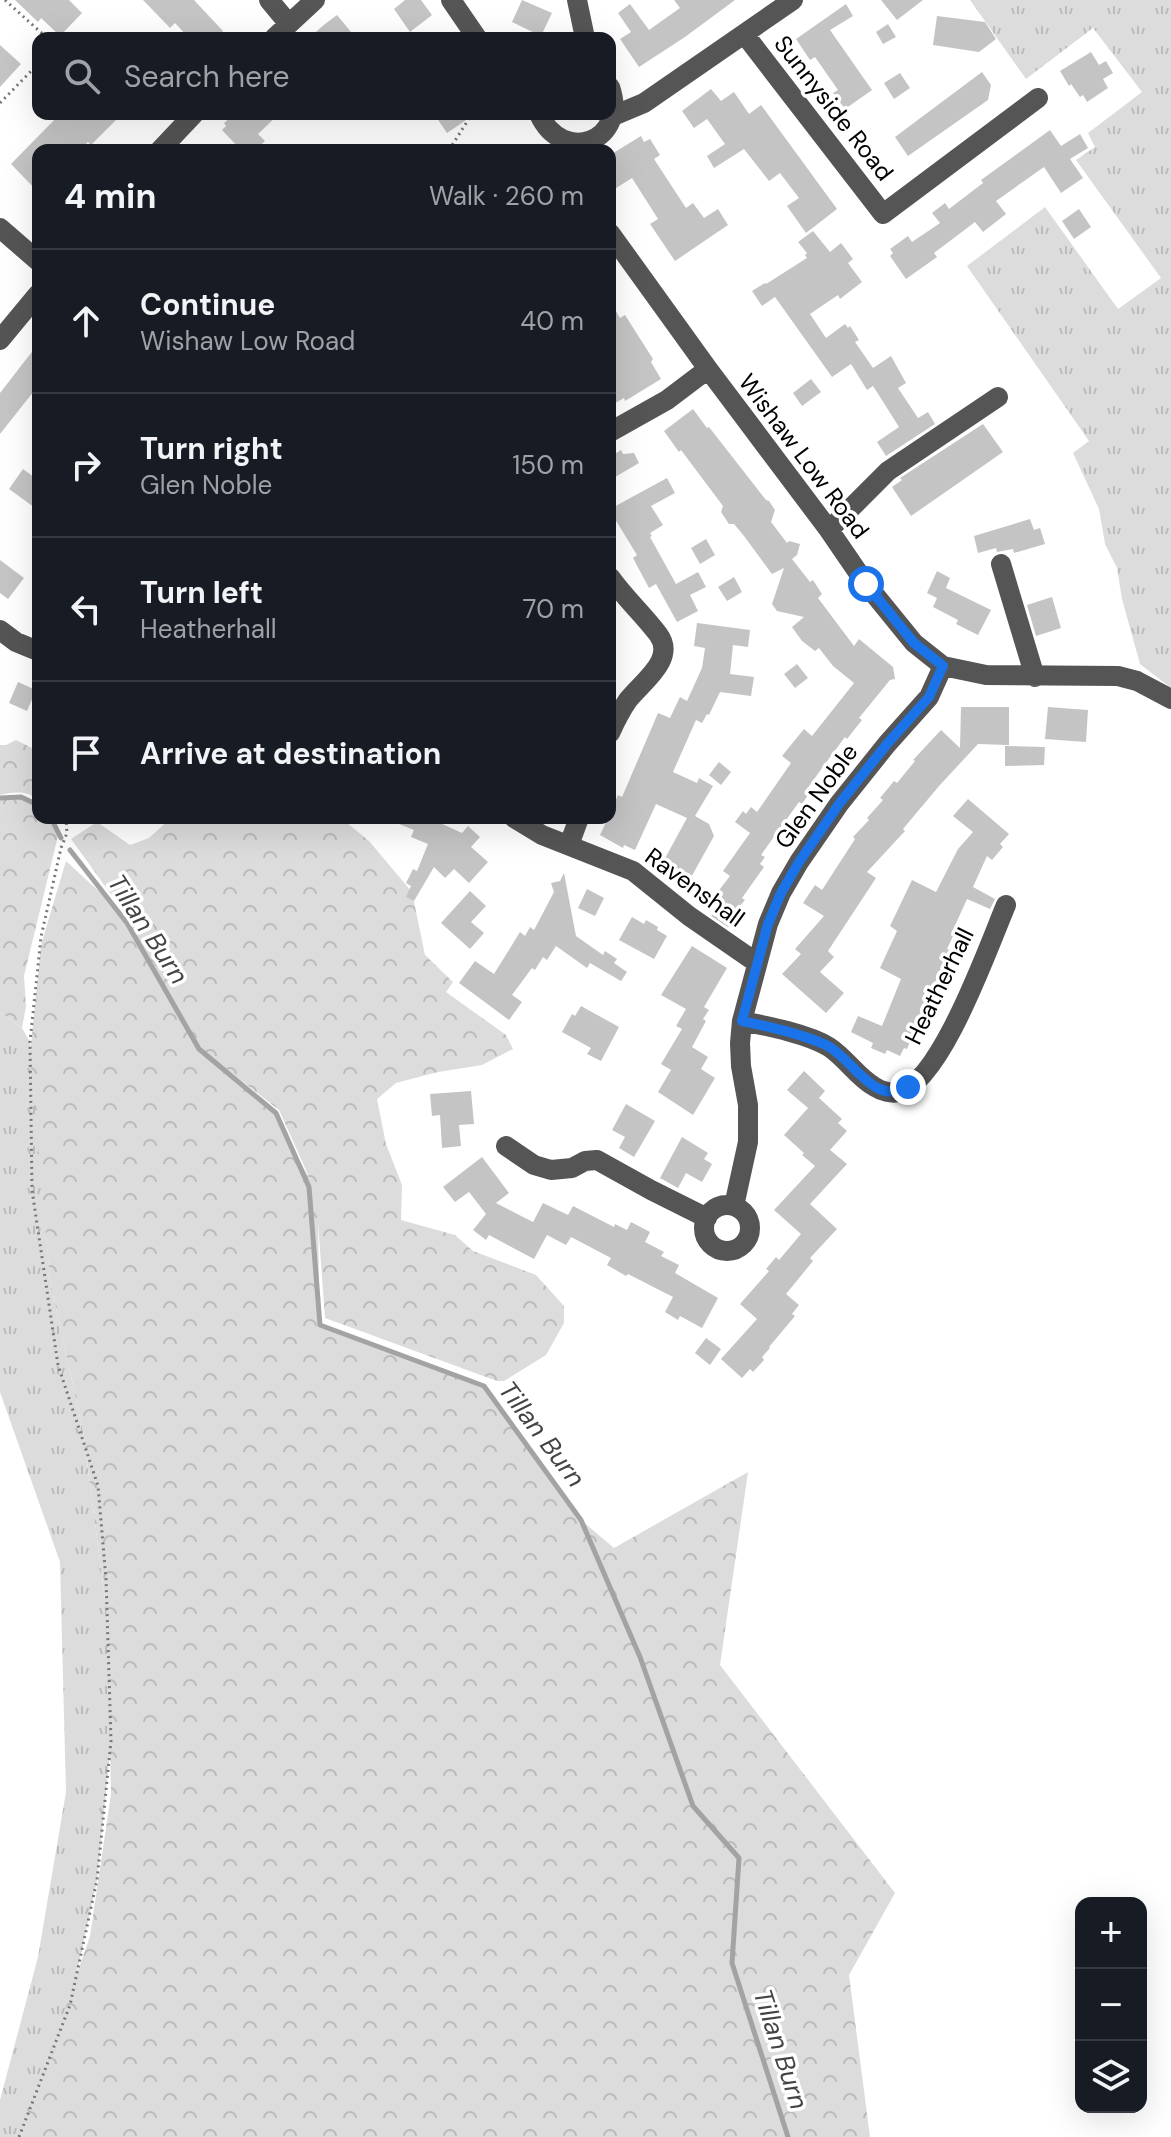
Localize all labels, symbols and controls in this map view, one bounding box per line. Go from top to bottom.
street label: Sunnyside Road [768,29,900,187]
search box [32,32,616,120]
icon: search [60,54,104,98]
text: Search here [124,57,290,96]
text: 4 min [64,174,156,219]
text: Walk · 260 m [429,179,584,213]
text: Continue [140,285,275,324]
icon: ahead [64,299,108,343]
text: 40 m [520,304,584,338]
text: Wishaw Low Road [140,324,355,358]
street label: Wishaw Low Road [732,367,876,545]
text: Turn right [140,429,283,468]
icon: right [64,443,108,487]
text: 150 m [512,448,584,482]
text: Glen Noble [140,468,272,502]
route start [848,566,884,602]
text: Turn left [140,573,263,612]
icon: left [64,587,108,631]
text: 70 m [523,592,584,626]
text: Heatherhall [140,612,276,646]
icon: arrive [64,731,108,775]
text: Arrive at destination [140,734,441,773]
street label: Glen Noble [768,737,864,855]
street label: Ravenshall [639,840,751,934]
water label: Tillan Burn [100,868,196,990]
street label: Heatherhall [897,923,981,1049]
route end [890,1069,926,1105]
water label: Tillan Burn [491,1374,593,1494]
map controls [1075,1897,1147,2113]
button: + [1075,1897,1147,1969]
button: − [1075,1969,1147,2041]
water label: Tillan Burn [746,1985,816,2113]
button: layers [1075,2041,1147,2113]

